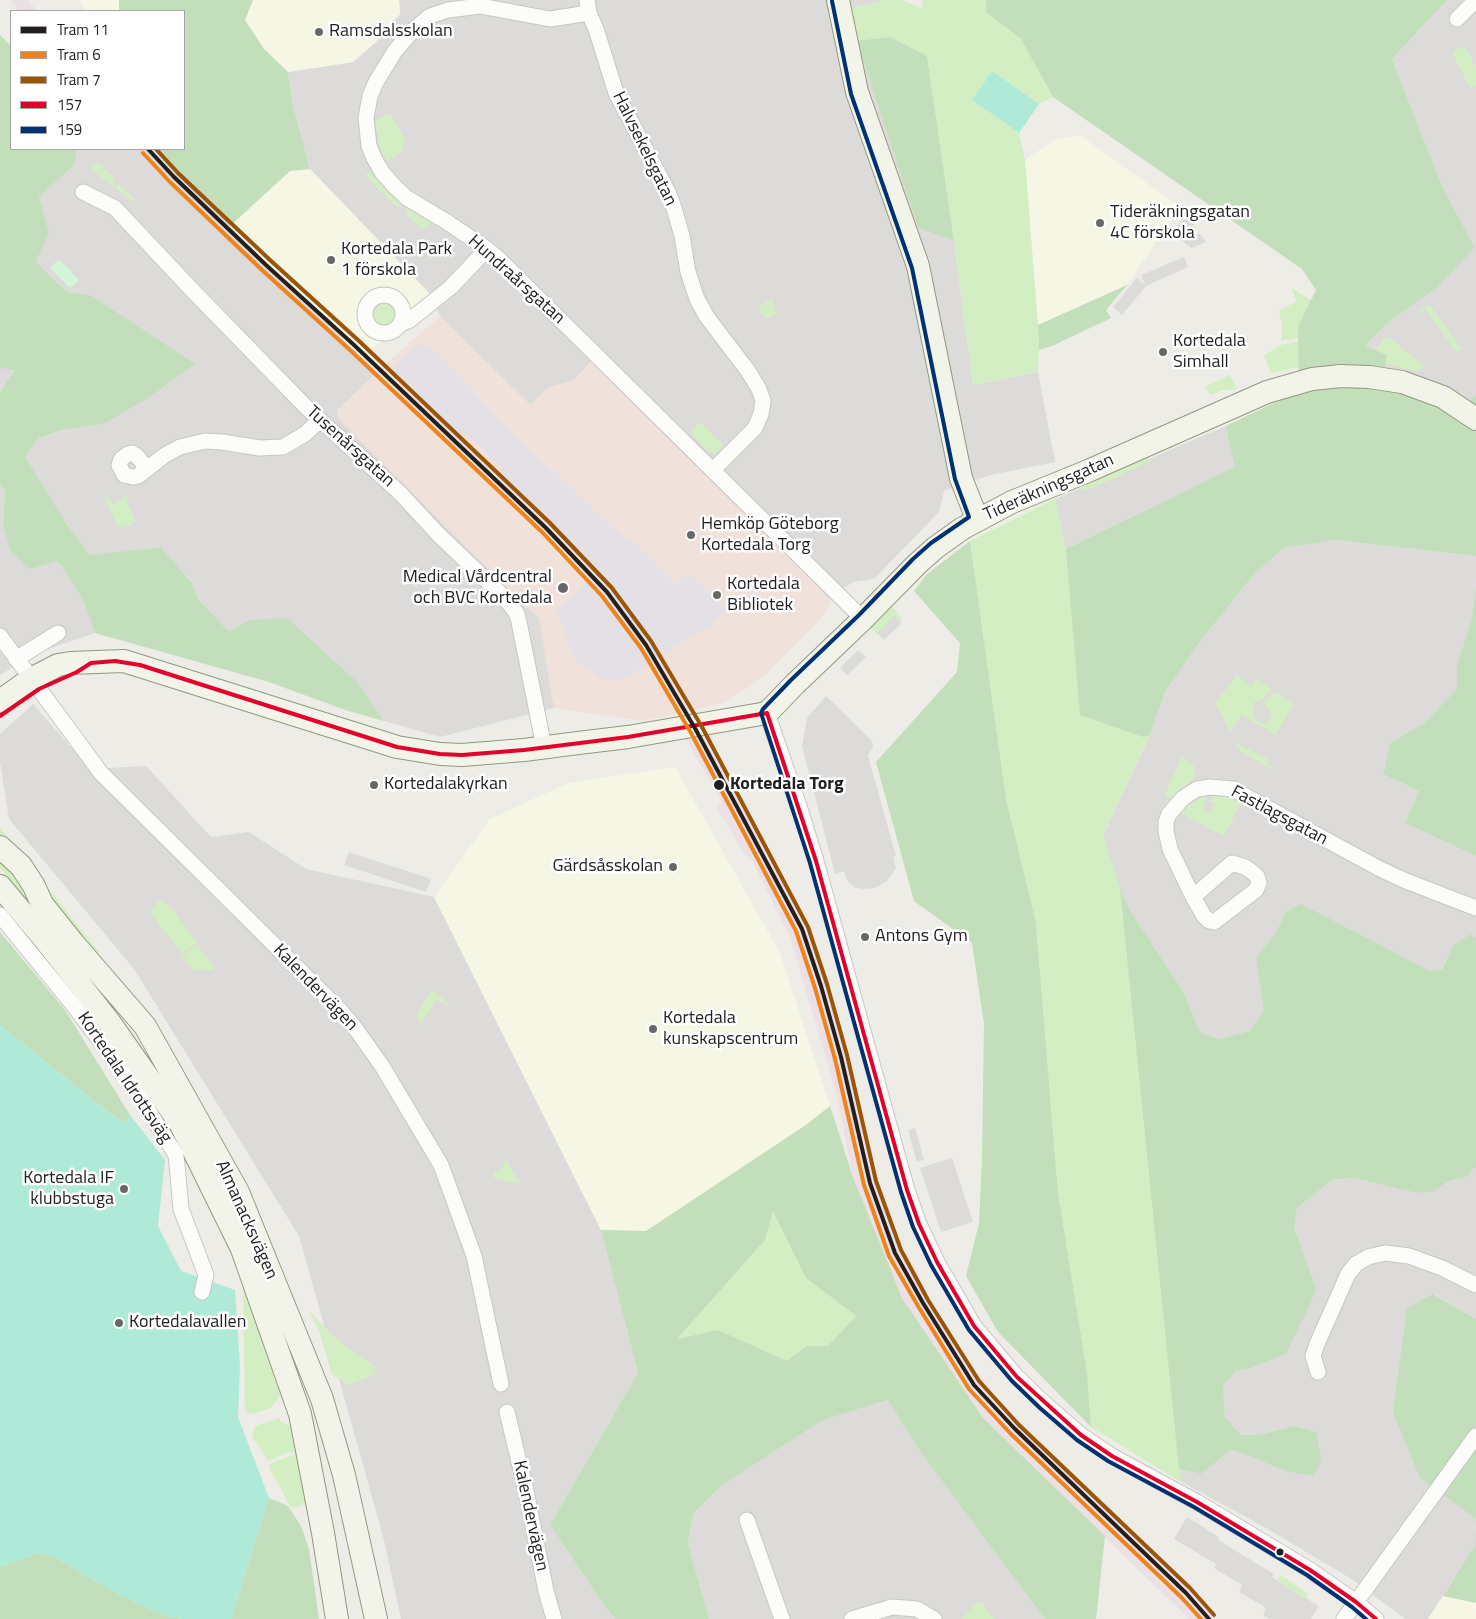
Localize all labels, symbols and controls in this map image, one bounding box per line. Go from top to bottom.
legend [10,10,185,150]
text: Tram 11 [57,18,109,41]
place label: Ramsdalsskolan [329,21,453,43]
marker: Ramsdalsskolan [313,26,325,38]
text: Tram 6 [57,43,101,66]
text: Tram 7 [57,68,101,91]
street label: Halvsekelsgatan [607,88,681,210]
text: 157 [57,93,82,116]
text: 159 [57,118,82,141]
place label: Tideräkningsgatan 4C förskola [1110,202,1250,244]
marker: Tideräkningsgatan 4C förskola [1094,217,1106,229]
street label: Hundraårsgatan [463,231,569,329]
place label: Kortedala Park 1 förskola [341,239,452,282]
marker: Kortedala Park 1 förskola [325,254,337,266]
place label: Kortedala Simhall [1173,331,1246,374]
marker: Kortedala Simhall [1157,346,1169,358]
street label: Tusenårsgatan [301,402,399,492]
street label: Tideräkningsgatan [981,450,1117,526]
place label: Hemköp Göteborg Kortedala Torg [701,514,839,556]
marker: Hemköp Göteborg Kortedala Torg [685,529,697,541]
place label: Medical Vårdcentral och BVC Kortedala [403,567,552,610]
place label: Kortedala Bibliotek [727,574,800,616]
marker: Medical Vårdcentral och BVC Kortedala [556,581,570,595]
marker: Kortedala Bibliotek [711,589,723,601]
place label: Kortedalakyrkan [384,774,508,796]
place label: Kortedala Torg [730,774,844,796]
marker: Kortedala Torg [712,778,726,792]
marker: Kortedalakyrkan [368,779,380,791]
street label: Fastlagsgatan [1227,781,1331,851]
place label: Gärdsåsskolan [553,856,663,878]
marker: Gärdsåsskolan [667,861,679,873]
place label: Antons Gym [875,926,968,948]
marker: Antons Gym [859,931,871,943]
street label: Kalendervägen [268,940,362,1036]
street label: Kortedala Idrottsväg [72,1008,176,1148]
place label: Kortedala kunskapscentrum [663,1008,798,1050]
marker: Kortedala kunskapscentrum [647,1023,659,1035]
street label: Almanacksvägen [210,1157,282,1283]
place label: Kortedala IF klubbstuga [23,1168,114,1210]
marker: Kortedala IF klubbstuga [118,1183,130,1195]
place label: Kortedalavallen [129,1312,246,1334]
marker: Kortedalavallen [113,1317,125,1329]
street label: Kalendervägen [508,1459,552,1573]
unlabelled marker [1275,1547,1285,1557]

